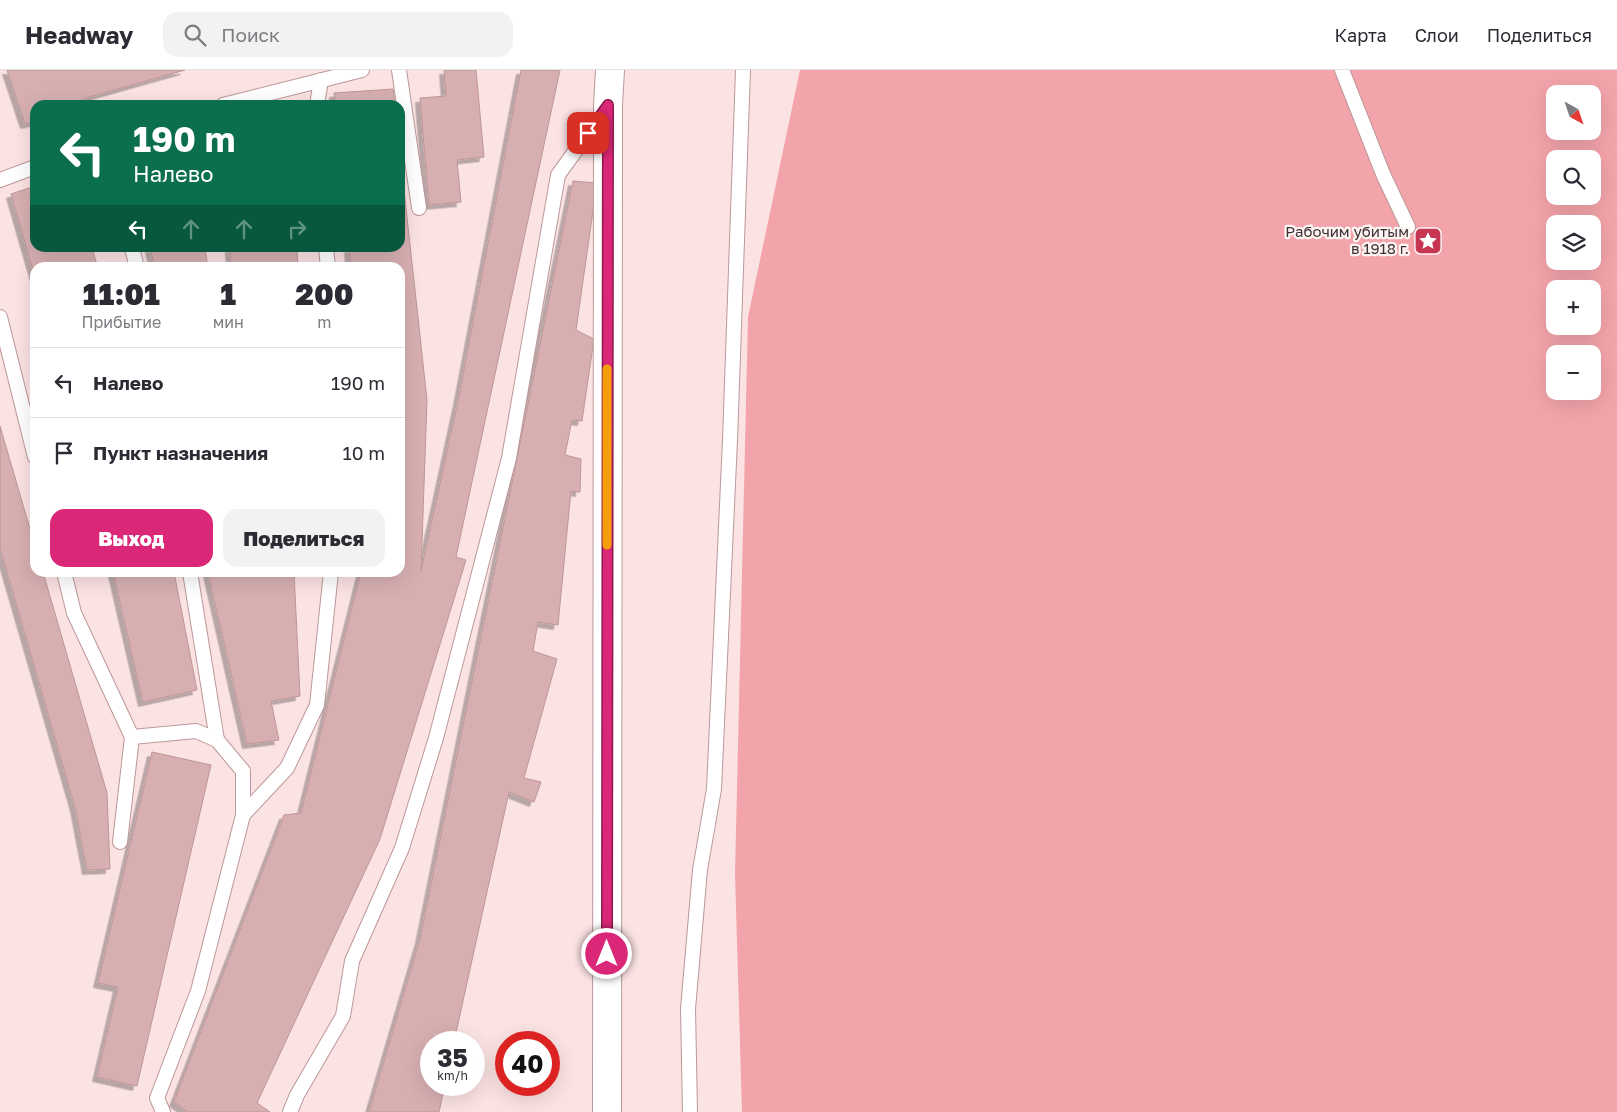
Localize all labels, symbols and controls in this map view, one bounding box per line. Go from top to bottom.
search box [163,12,513,57]
text: Headway [25,20,133,49]
icon: search [181,21,209,49]
text: Поиск [221,23,280,46]
text: Карта [1335,24,1387,46]
text: Слои [1415,24,1459,46]
text: Поделиться [1487,24,1592,46]
north arrow [1546,85,1601,140]
map controls [1546,85,1601,400]
pin [567,112,609,154]
text: 190 m [133,118,235,160]
icon: arrive [574,119,602,147]
icon: left [50,120,115,185]
button: search [1546,150,1601,205]
text: Налево [133,160,213,187]
icon: left [124,215,152,243]
icon: ahead [177,215,205,243]
icon: ahead [230,215,258,243]
icon: right [283,215,311,243]
button: layers [1546,215,1601,270]
place label: Рабочим убитым в 1918 г. [1285,222,1409,257]
place icon: Рабочим убитым в 1918 г. [1413,226,1443,256]
text: 11:01 [83,276,160,312]
text: 1 [220,276,236,312]
text: 200 [295,276,353,312]
button: + [1546,280,1601,335]
text: Прибытие [82,312,161,332]
text: мин [213,312,244,332]
text: m [317,312,331,332]
button: − [1546,345,1601,400]
icon: left [50,369,78,397]
text: Налево [93,371,163,394]
text: 190 m [331,371,385,394]
icon: arrive [50,439,78,467]
text: Пункт назначения [93,441,268,464]
text: 10 m [342,441,385,464]
button: Выход [50,509,213,567]
button: Поделиться [223,509,385,567]
position arrow [580,927,632,979]
speed limit sign: 40 [495,1031,560,1096]
text: 35 [437,1042,468,1073]
text: km/h [437,1068,468,1083]

